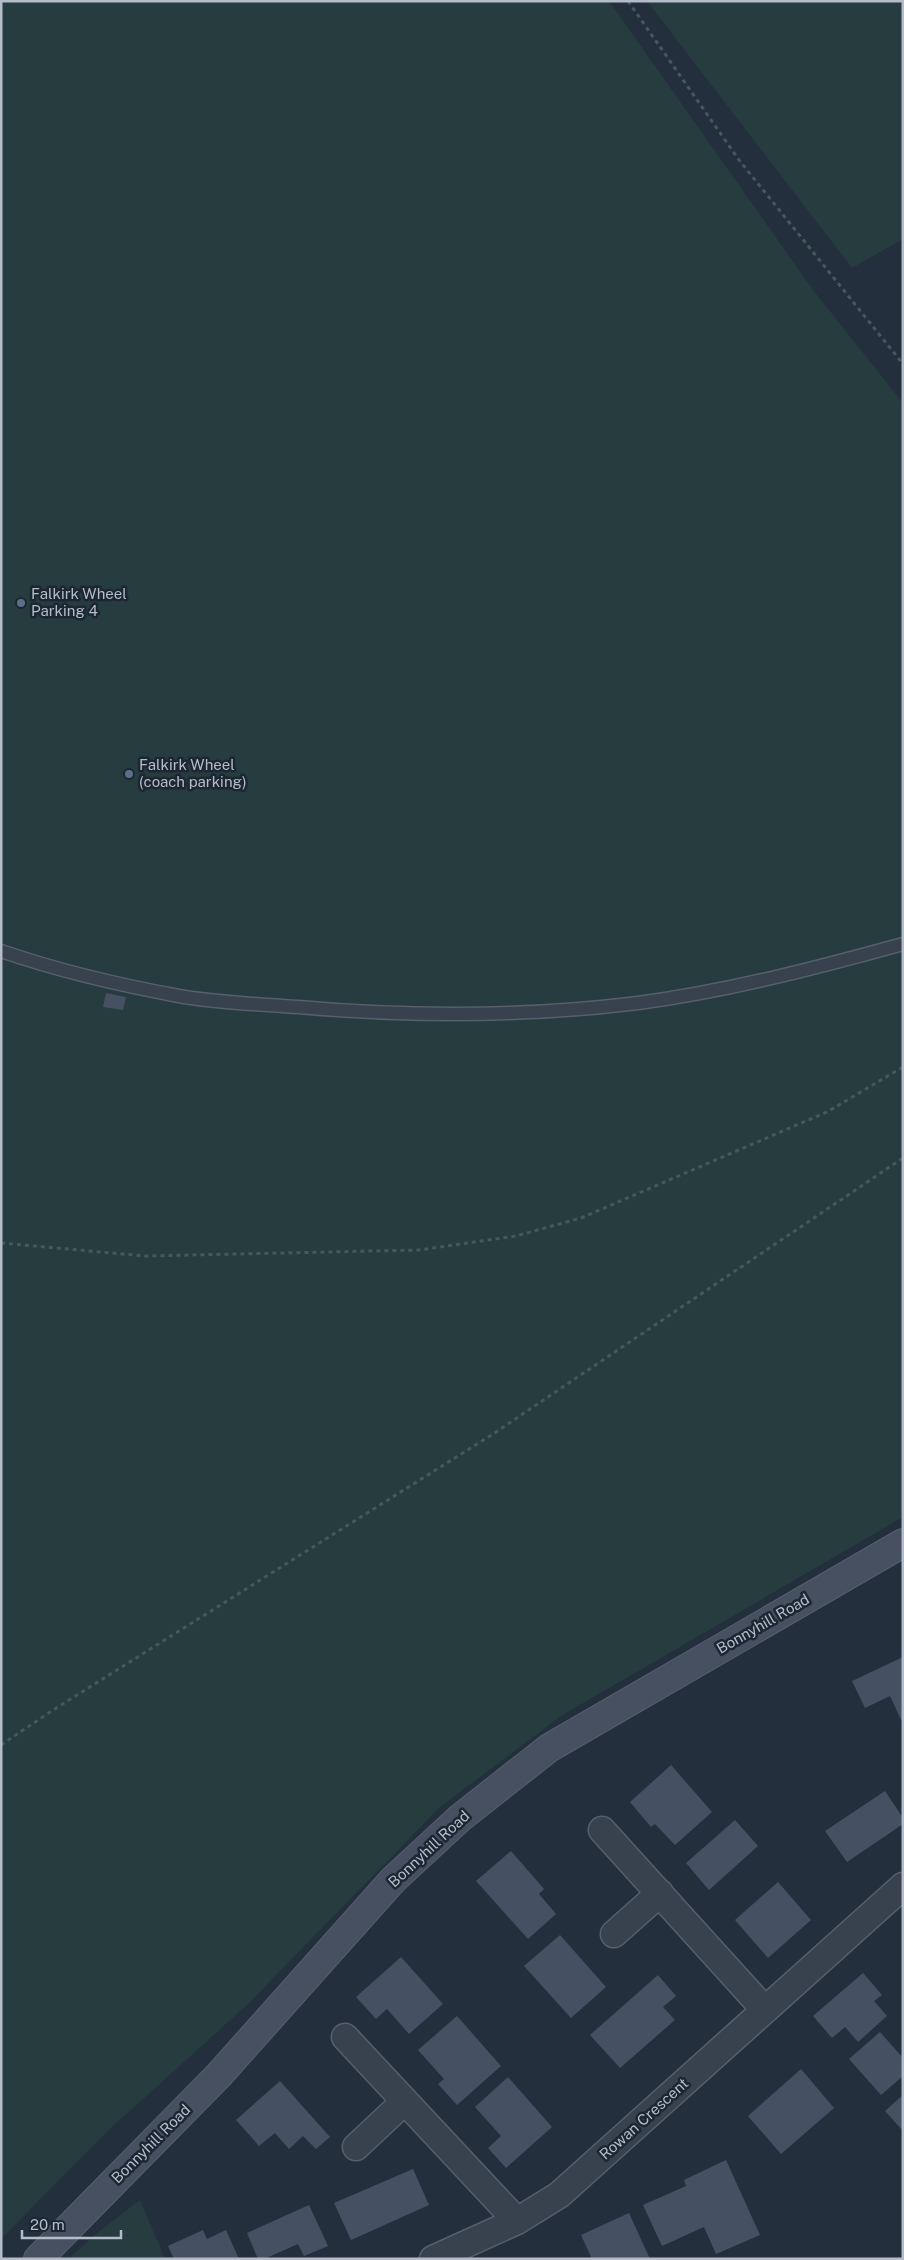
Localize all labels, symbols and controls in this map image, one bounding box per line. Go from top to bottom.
place label: Falkirk Wheel Parking 4 [31,585,127,619]
marker: Falkirk Wheel Parking 4 [15,597,27,609]
place label: Falkirk Wheel (coach parking) [139,756,247,790]
marker: Falkirk Wheel (coach parking) [123,768,135,780]
street label: Bonnyhill Road [713,1590,812,1657]
street label: Bonnyhill Road [385,1807,473,1890]
street label: Rowan Crescent [596,2074,692,2163]
street label: Bonnyhill Road [108,2101,193,2186]
scale bar [22,2208,121,2240]
text: 20 m [30,2216,65,2233]

